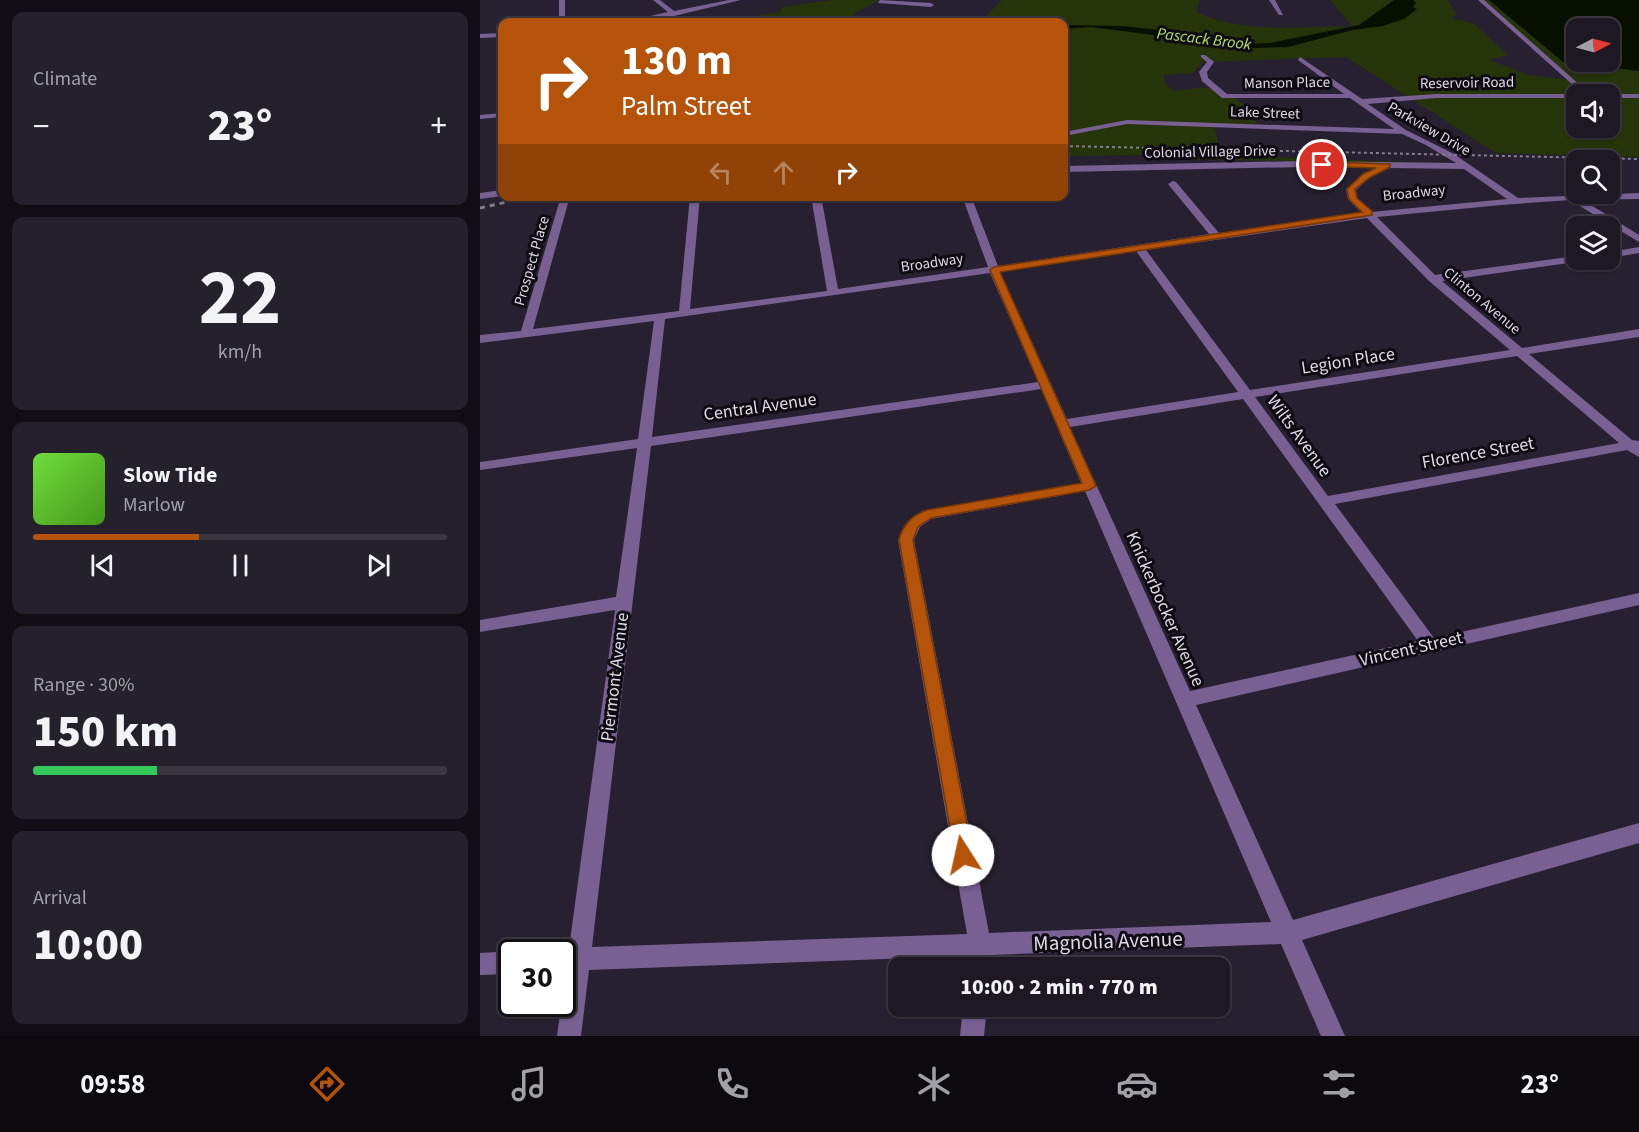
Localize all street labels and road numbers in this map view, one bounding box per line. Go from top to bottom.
street label: Manson Place [1244,72,1330,94]
street label: Reservoir Road [1420,72,1514,94]
street label: Parkview Drive [1384,97,1474,161]
street label: Lake Street [1230,101,1300,125]
street label: Colonial Village Drive [1144,140,1276,164]
street label: Broadway [1382,179,1446,207]
street label: Prospect Place [509,214,555,308]
street label: Broadway [899,248,965,278]
street label: Clinton Avenue [1439,263,1525,339]
street label: Legion Place [1299,341,1397,381]
street label: Central Avenue [702,387,818,427]
street label: Wilts Avenue [1261,390,1337,482]
street label: Florence Street [1420,431,1536,475]
street label: Knickerbocker Avenue [1120,527,1210,691]
street label: Piermont Avenue [595,611,635,743]
street label: Vincent Street [1357,625,1465,673]
street label: Magnolia Avenue [1033,923,1183,959]

